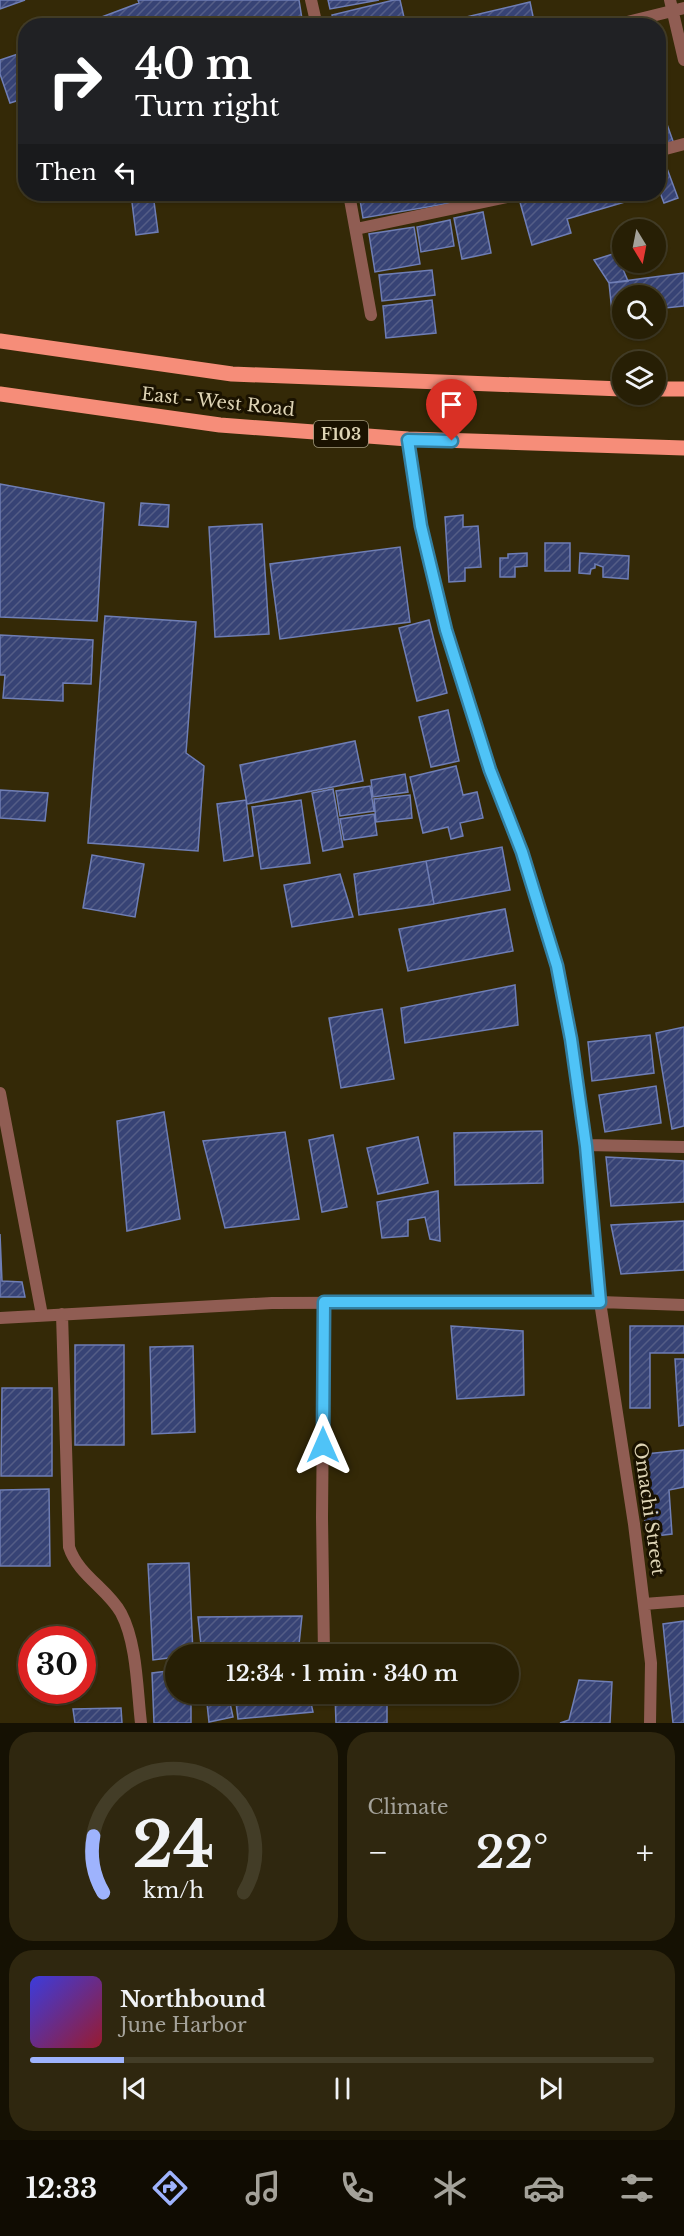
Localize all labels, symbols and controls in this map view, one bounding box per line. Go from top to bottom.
text: 40 m [135,38,252,90]
icon: right [36,42,114,120]
text: Turn right [135,90,279,123]
icon: left [109,156,142,189]
text: Then [36,159,97,186]
north arrow [612,219,666,273]
map controls [612,219,666,405]
button: search [612,285,666,339]
button: layers [612,351,666,405]
pin [426,379,477,441]
street label: East - West Road [140,383,296,421]
icon: arrive [435,388,468,421]
road number: F103 [314,421,368,447]
position arrow [291,1413,355,1477]
street label: Omachi Street [629,1441,669,1577]
speed limit sign: 30 [18,1626,96,1704]
text: 12:34 · 1 min · 340 m [226,1660,458,1687]
text: Climate [368,1795,448,1819]
text: 24 [132,1806,214,1884]
text: 22° [476,1824,549,1880]
text: − [368,1832,388,1873]
text: + [636,1832,654,1873]
text: km/h [143,1878,204,1905]
text: Northbound [120,1986,266,2013]
text: June Harbor [120,2013,247,2037]
icon: previous [118,2072,151,2105]
icon: pause [326,2072,359,2105]
icon: next [534,2072,567,2105]
icon: directions [149,2167,191,2209]
icon: music [242,2167,284,2209]
icon: phone [336,2167,378,2209]
icon: climate [429,2167,471,2209]
icon: car [523,2167,565,2209]
icon: filters [616,2167,658,2209]
text: 12:33 [26,2172,97,2205]

